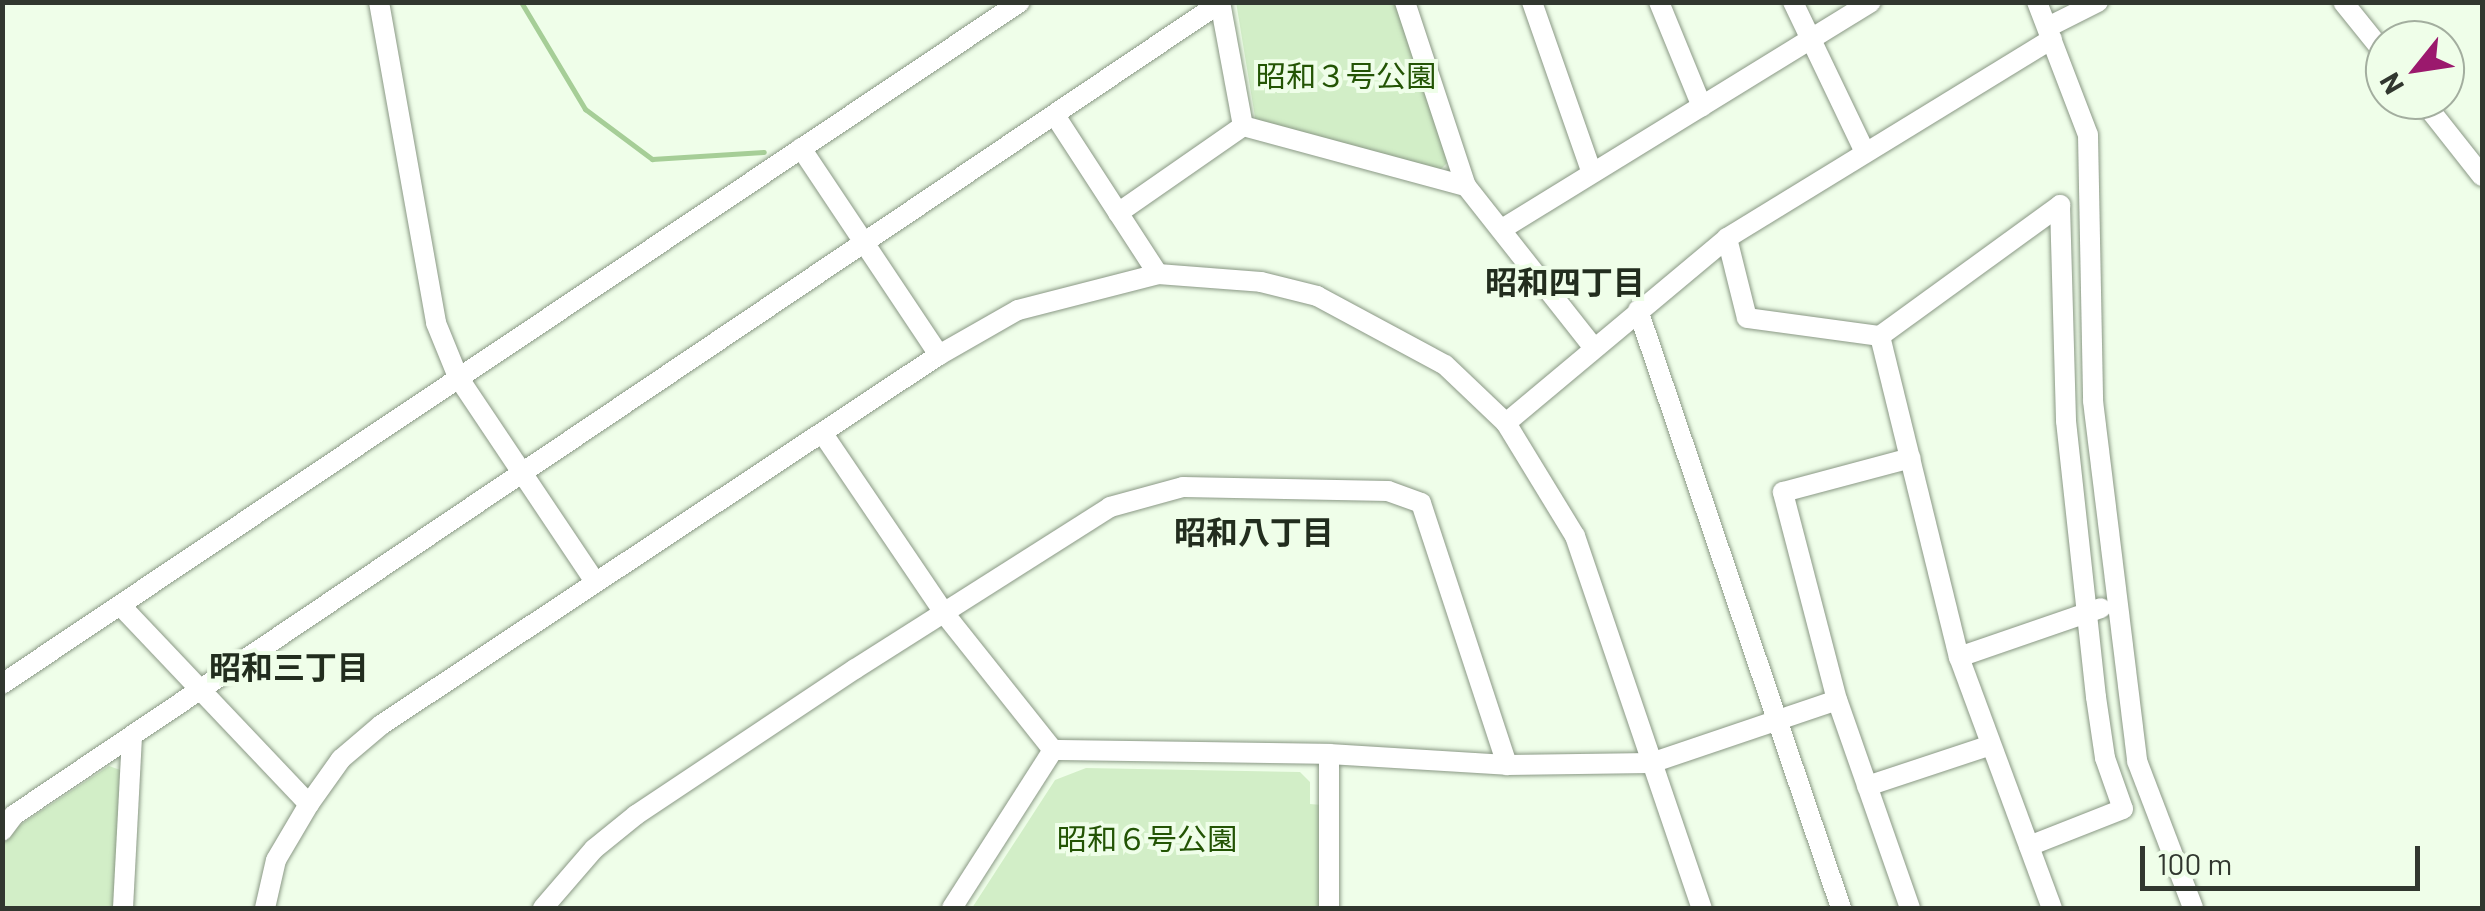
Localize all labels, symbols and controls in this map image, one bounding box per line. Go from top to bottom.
north arrow [2365,20,2465,120]
park label: 昭和３号公園 [1256,57,1436,93]
text: N [2371,67,2410,101]
district label: 昭和四丁目 [1485,262,1645,300]
district label: 昭和八丁目 [1174,512,1334,550]
district label: 昭和三丁目 [209,647,369,685]
park label: 昭和６号公園 [1057,820,1237,856]
scale bar [2145,826,2425,888]
text: 100 m [2157,845,2232,881]

